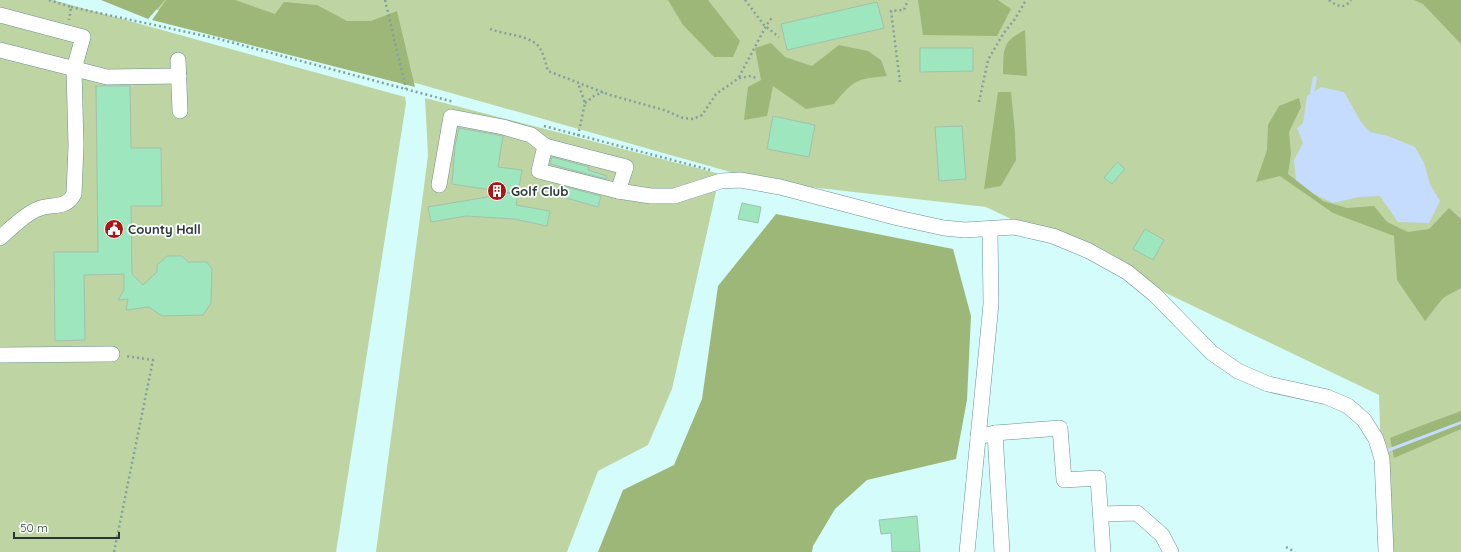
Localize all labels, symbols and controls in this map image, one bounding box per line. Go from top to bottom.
building icon: Golf Club [486,180,508,202]
place label: Golf Club [511,183,568,199]
public building icon: County Hall [103,218,125,240]
place label: County Hall [128,221,201,237]
scale bar [14,514,119,540]
text: 50 m [20,520,48,535]

